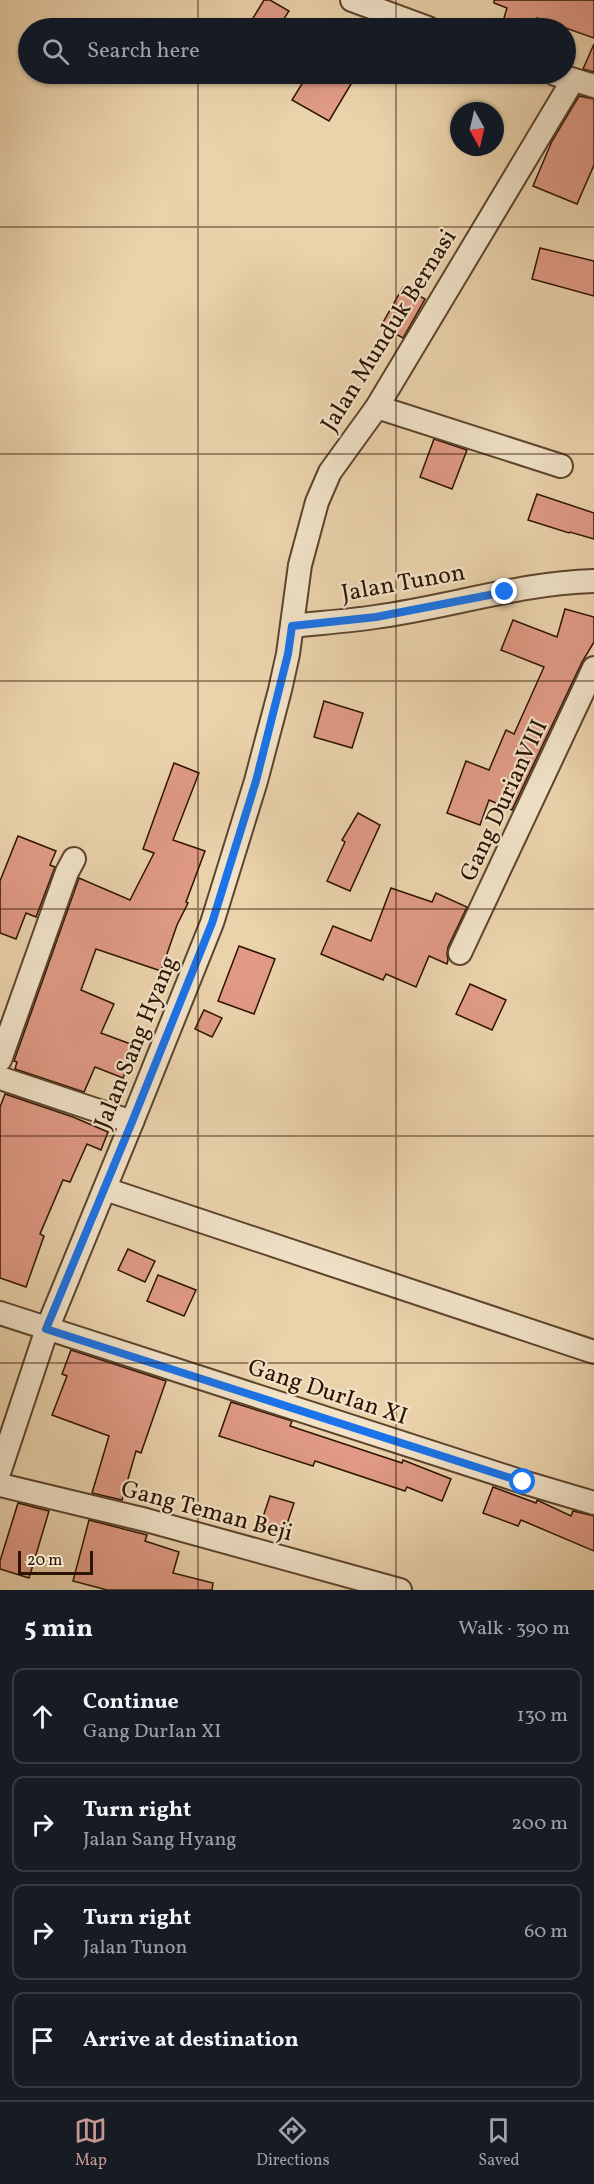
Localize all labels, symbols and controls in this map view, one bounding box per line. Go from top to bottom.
search box [18,18,576,84]
icon: search [39,35,72,68]
text: Search here [87,36,200,67]
north arrow [450,102,504,156]
street label: Jalan Munduk Bernasi [314,223,466,439]
street label: Jalan Tunon [339,556,468,612]
route end [491,578,517,604]
street label: Gang DurianVIII [452,714,557,887]
street label: Jalan Sang Hyang [87,951,187,1135]
street label: Gang DurIan XI [243,1351,412,1435]
route start [509,1468,535,1494]
street label: Gang Teman Beji [117,1473,296,1551]
scale bar [18,1548,93,1576]
text: 20 m [27,1550,62,1572]
text: 5 min [24,1611,93,1647]
text: Walk · 390 m [458,1615,570,1643]
text: Continue [83,1687,179,1718]
icon: ahead [26,1700,59,1733]
text: 130 m [517,1702,568,1730]
text: Gang DurIan XI [83,1718,221,1746]
text: Turn right [83,1795,191,1826]
icon: right [26,1808,59,1841]
text: 200 m [511,1810,568,1838]
text: Jalan Sang Hyang [83,1826,237,1854]
text: Turn right [83,1903,191,1934]
icon: right [26,1916,59,1949]
text: 60 m [524,1918,568,1946]
text: Jalan Tunon [83,1934,187,1962]
icon: arrive [26,2024,59,2057]
text: Arrive at destination [83,2025,299,2056]
tab: Map [74,2114,107,2172]
tab: Directions [256,2114,330,2172]
tab: Saved [478,2114,520,2172]

